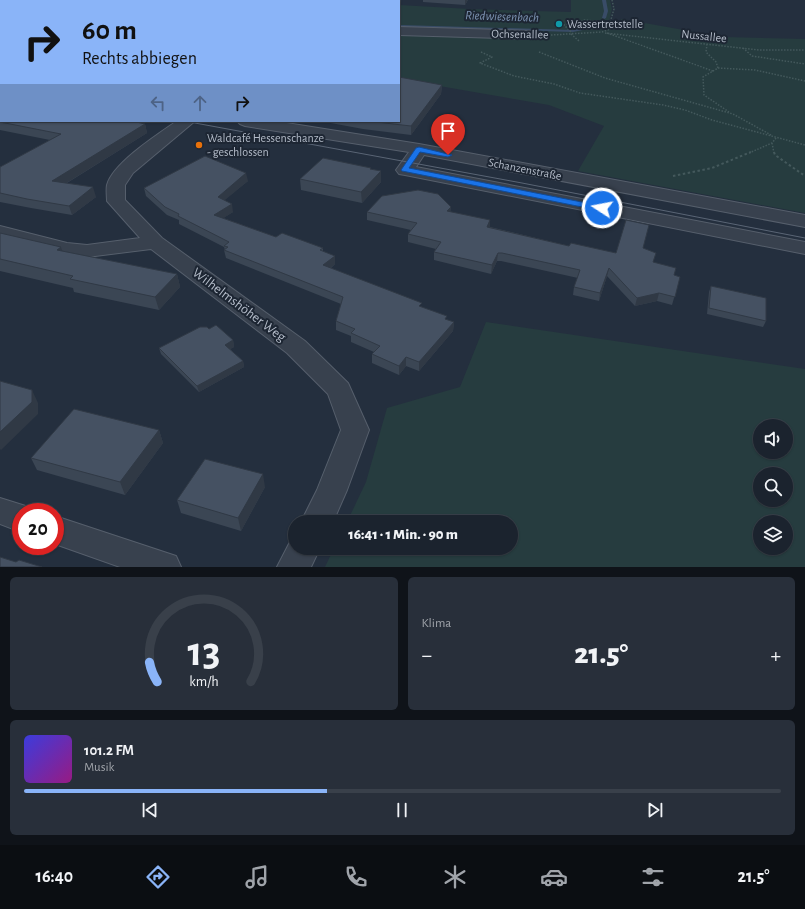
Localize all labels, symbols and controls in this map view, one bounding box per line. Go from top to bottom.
water label: Riedwiesenbach [465,9,539,25]
icon: right [16,16,68,68]
text: 60 m [82,17,137,45]
place label: Wassertretstelle [567,18,643,30]
marker: Wassertretstelle [554,19,564,29]
street label: Ochsenallee [491,28,549,40]
street label: Nussallee [681,28,727,44]
text: Rechts abbiegen [82,50,197,68]
icon: left [147,92,169,114]
icon: ahead [189,92,211,114]
icon: right [231,92,253,114]
pin [431,114,465,155]
icon: arrive [437,120,459,142]
place label: Waldcafé Hessenschanze - geschlossen [207,132,324,158]
marker: Waldcafé Hessenschanze - geschlossen [194,140,204,150]
street label: Schanzenstraße [487,156,563,182]
position arrow [581,187,623,229]
street label: Wilhelmshöher Weg [190,266,288,345]
map controls [753,419,793,555]
button: sound [753,419,793,459]
button: search [753,467,793,507]
speed limit sign: 20 [12,503,64,555]
button: layers [753,515,793,555]
text: 16:41 · 1 Min. · 90 m [348,527,458,542]
text: Klima [422,617,451,630]
text: 13 [187,631,220,672]
text: 21.5° [574,639,628,669]
text: − [422,644,432,666]
text: + [770,644,781,666]
text: km/h [189,674,218,688]
text: 101.2 FM [84,743,134,758]
text: Musik [84,761,115,774]
icon: previous [139,799,161,821]
icon: pause [391,799,413,821]
icon: next [644,799,666,821]
icon: directions [144,863,172,891]
icon: music [243,863,271,891]
icon: phone [342,863,370,891]
icon: climate [441,863,469,891]
icon: car [540,863,568,891]
icon: filters [639,863,667,891]
text: 16:40 [35,868,73,886]
text: 21.5° [737,868,770,886]

